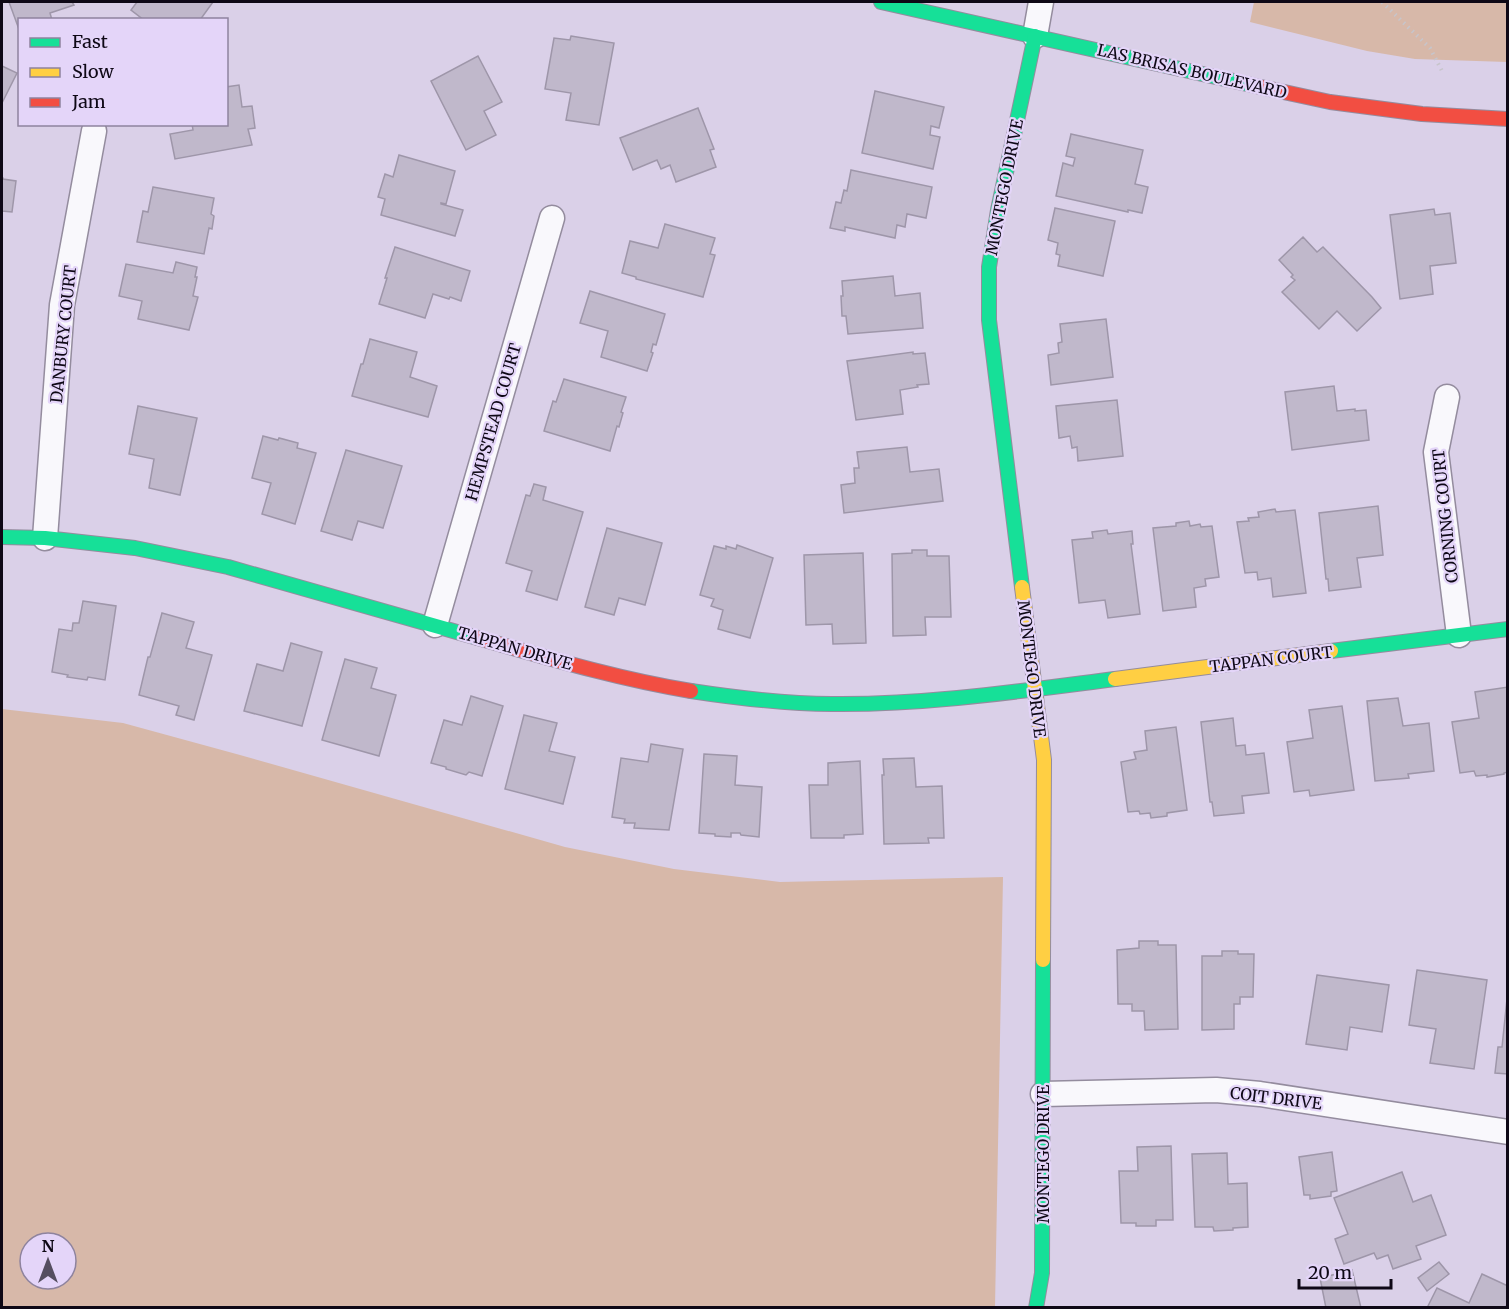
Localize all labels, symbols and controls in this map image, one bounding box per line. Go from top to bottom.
legend [18,18,228,126]
text: Fast [72,30,108,53]
street label: LAS BRISAS BOULEVARD [1095,39,1289,103]
text: Slow [72,60,115,83]
text: Jam [71,90,106,113]
street label: MONTEGO DRIVE [981,116,1027,257]
street label: DANBURY COURT [46,264,80,404]
street label: HEMPSTEAD COURT [461,341,525,503]
street label: CORNING COURT [1428,448,1462,584]
street label: MONTEGO DRIVE [1014,599,1050,740]
street label: TAPPAN DRIVE [455,622,575,674]
street label: TAPPAN COURT [1208,642,1334,676]
street label: COIT DRIVE [1229,1082,1324,1114]
street label: MONTEGO DRIVE [1033,1084,1053,1223]
north arrow [18,1231,78,1291]
text: N [42,1236,55,1256]
scale bar [1299,1252,1390,1290]
text: 20 m [1308,1261,1352,1284]

